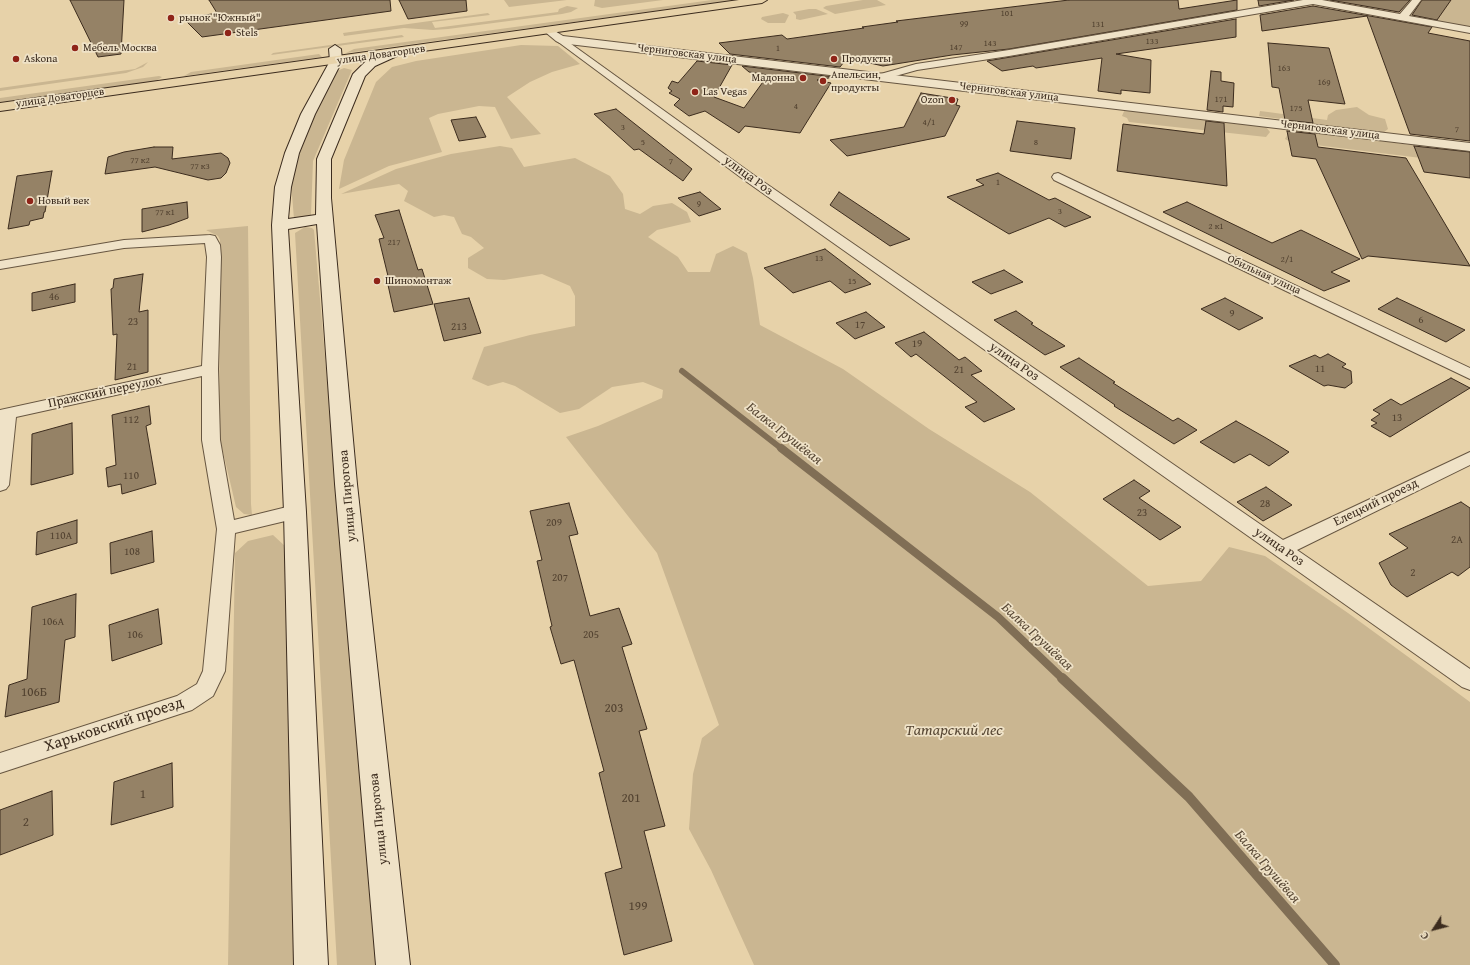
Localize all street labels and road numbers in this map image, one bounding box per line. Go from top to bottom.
street label: Черниговская улица [637,41,737,67]
street label: улица Доваторцев [336,42,426,68]
street label: Черниговская улица [959,79,1059,105]
street label: улица Доваторцев [15,85,105,111]
street label: Черниговская улица [1280,117,1380,143]
street label: улица Роз [720,153,776,199]
street label: Обильная улица [1225,252,1303,298]
street label: улица Роз [986,339,1042,385]
street label: Пражский переулок [47,372,163,412]
street label: улица Пирогова [336,449,360,543]
street label: Елецкий проезд [1331,476,1421,530]
street label: улица Роз [1251,524,1307,570]
street label: Харьковский проезд [42,693,186,757]
street label: улица Пирогова [366,772,392,866]

